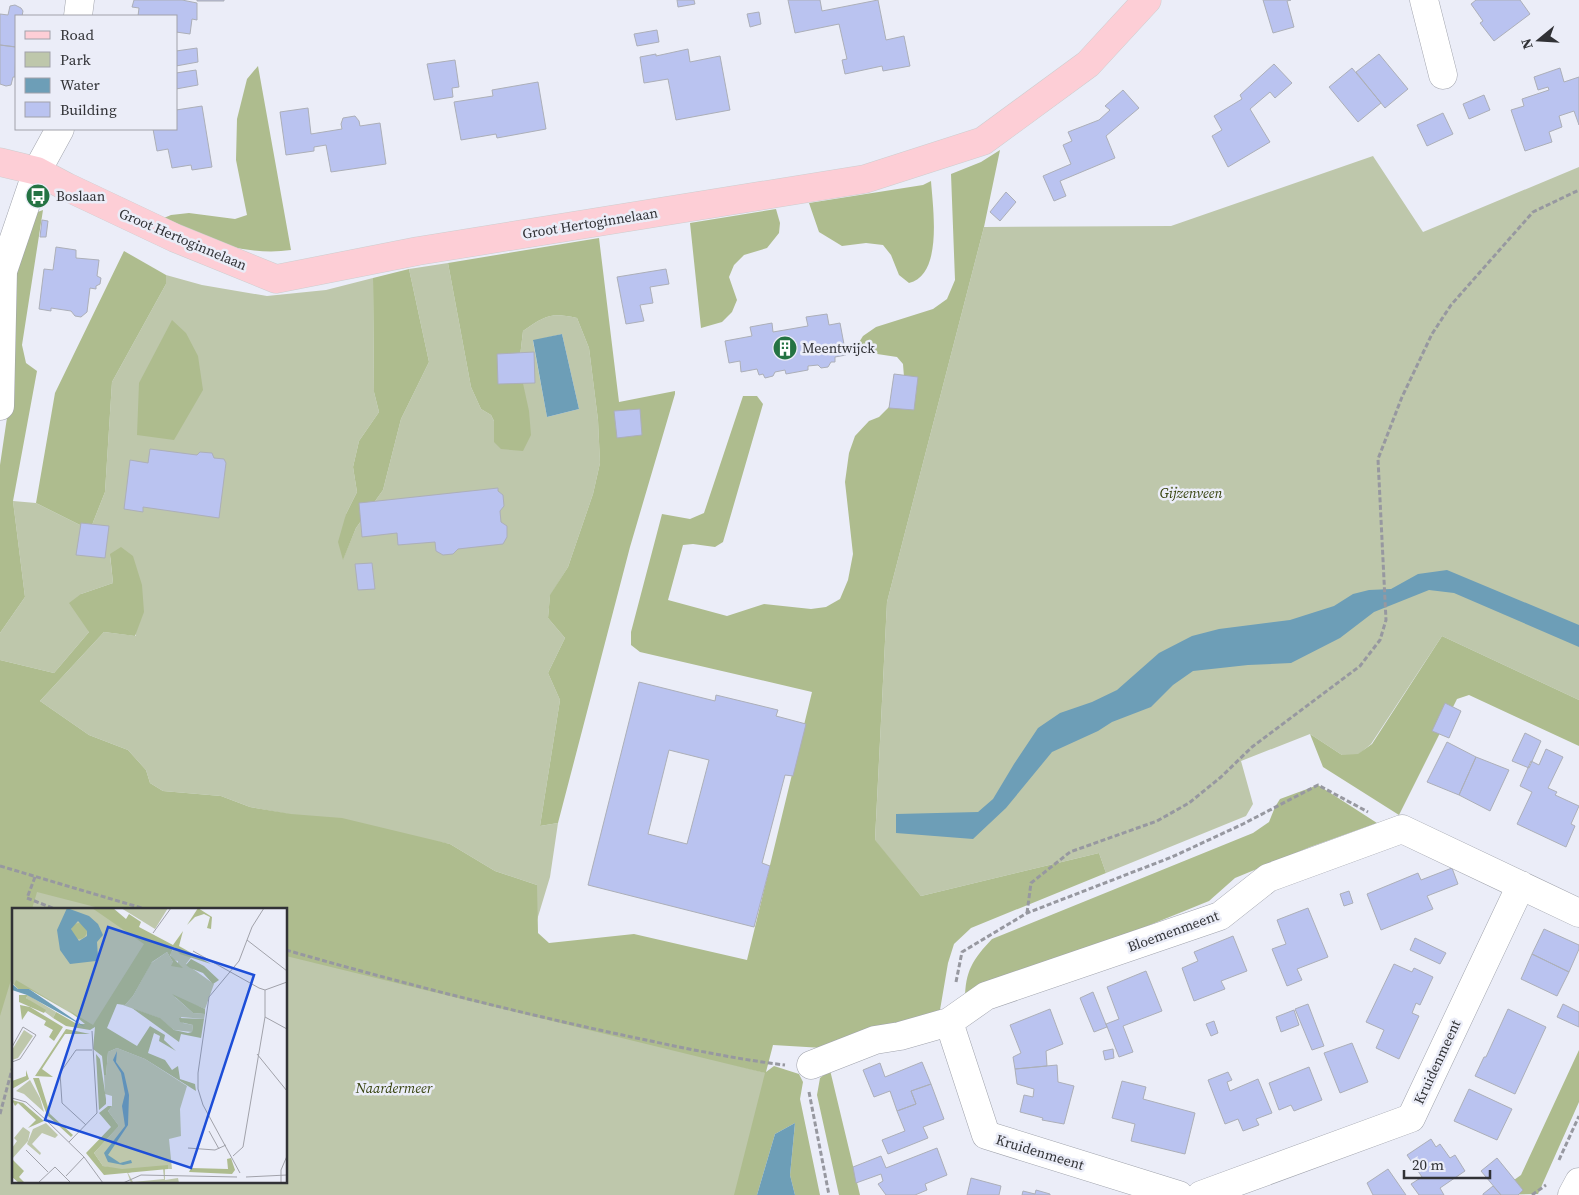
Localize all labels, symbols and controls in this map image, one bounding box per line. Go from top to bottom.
legend [15,15,178,130]
north arrow [1514,15,1564,65]
text: Road [60,24,94,45]
text: N [1516,36,1538,52]
text: Park [60,49,92,70]
text: Water [60,74,101,95]
text: Building [60,99,117,120]
bus stop icon: Boslaan [25,183,51,209]
place label: Boslaan [56,186,106,206]
street label: Groot Hertoginnelaan [521,202,660,244]
street label: Groot Hertoginnelaan [116,203,250,275]
building icon: Meentwijck [772,335,798,361]
place label: Meentwijck [802,338,875,358]
park label: Gijzenveen [1160,483,1222,503]
street label: Bloemenmeent [1125,905,1222,957]
inset map [12,908,288,1182]
street label: Kruidenmeent [1409,1016,1465,1107]
park label: Naardermeer [355,1078,433,1098]
street label: Kruidenmeent [994,1129,1087,1175]
scale bar [1404,1148,1490,1180]
text: 20 m [1412,1154,1444,1175]

